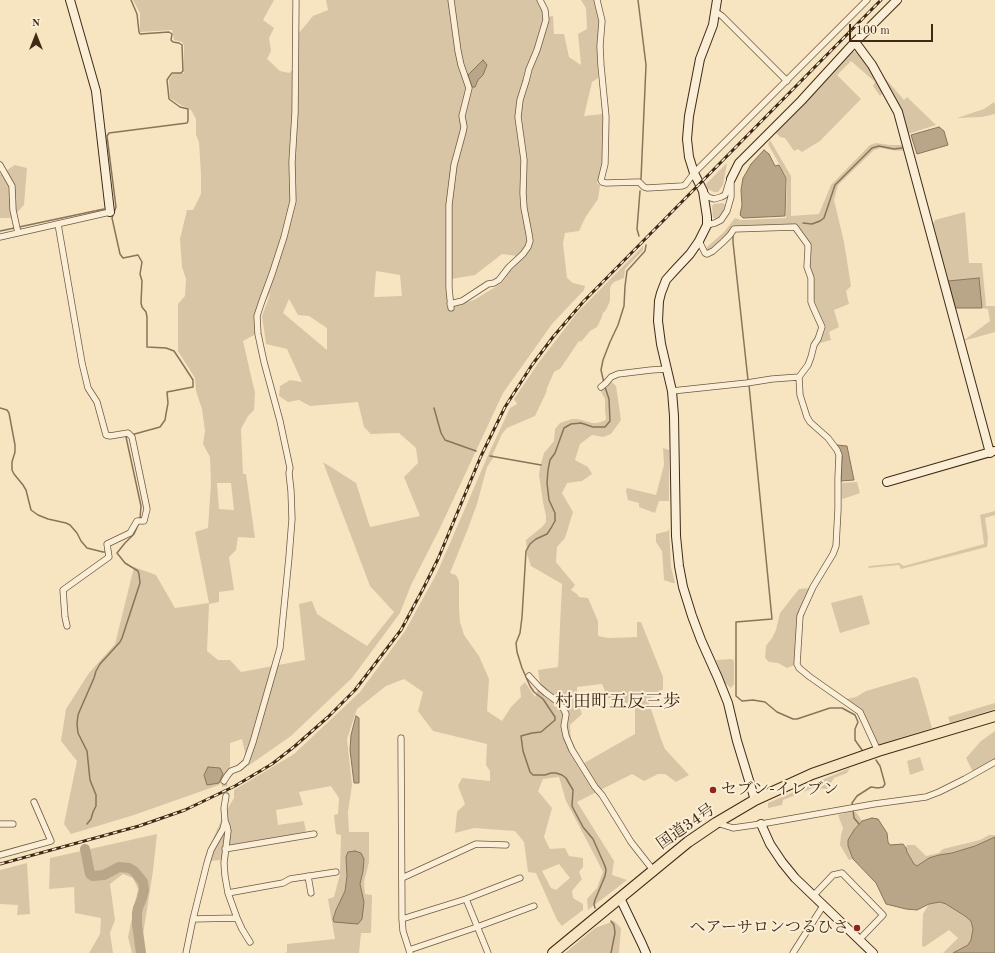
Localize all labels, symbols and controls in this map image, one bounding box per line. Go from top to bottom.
north arrow [16,16,56,56]
scale bar [851,16,935,42]
text: N [32,18,40,29]
text: 100 m [856,25,890,37]
district label: 村田町五反三歩 [555,691,681,713]
place label: セブン-イレブン [721,780,839,800]
marker: セブン-イレブン [708,785,718,795]
street label: 国道34号 [653,800,719,854]
place label: ヘアーサロンつるひさ [689,918,849,938]
marker: ヘアーサロンつるひさ [852,923,862,933]

